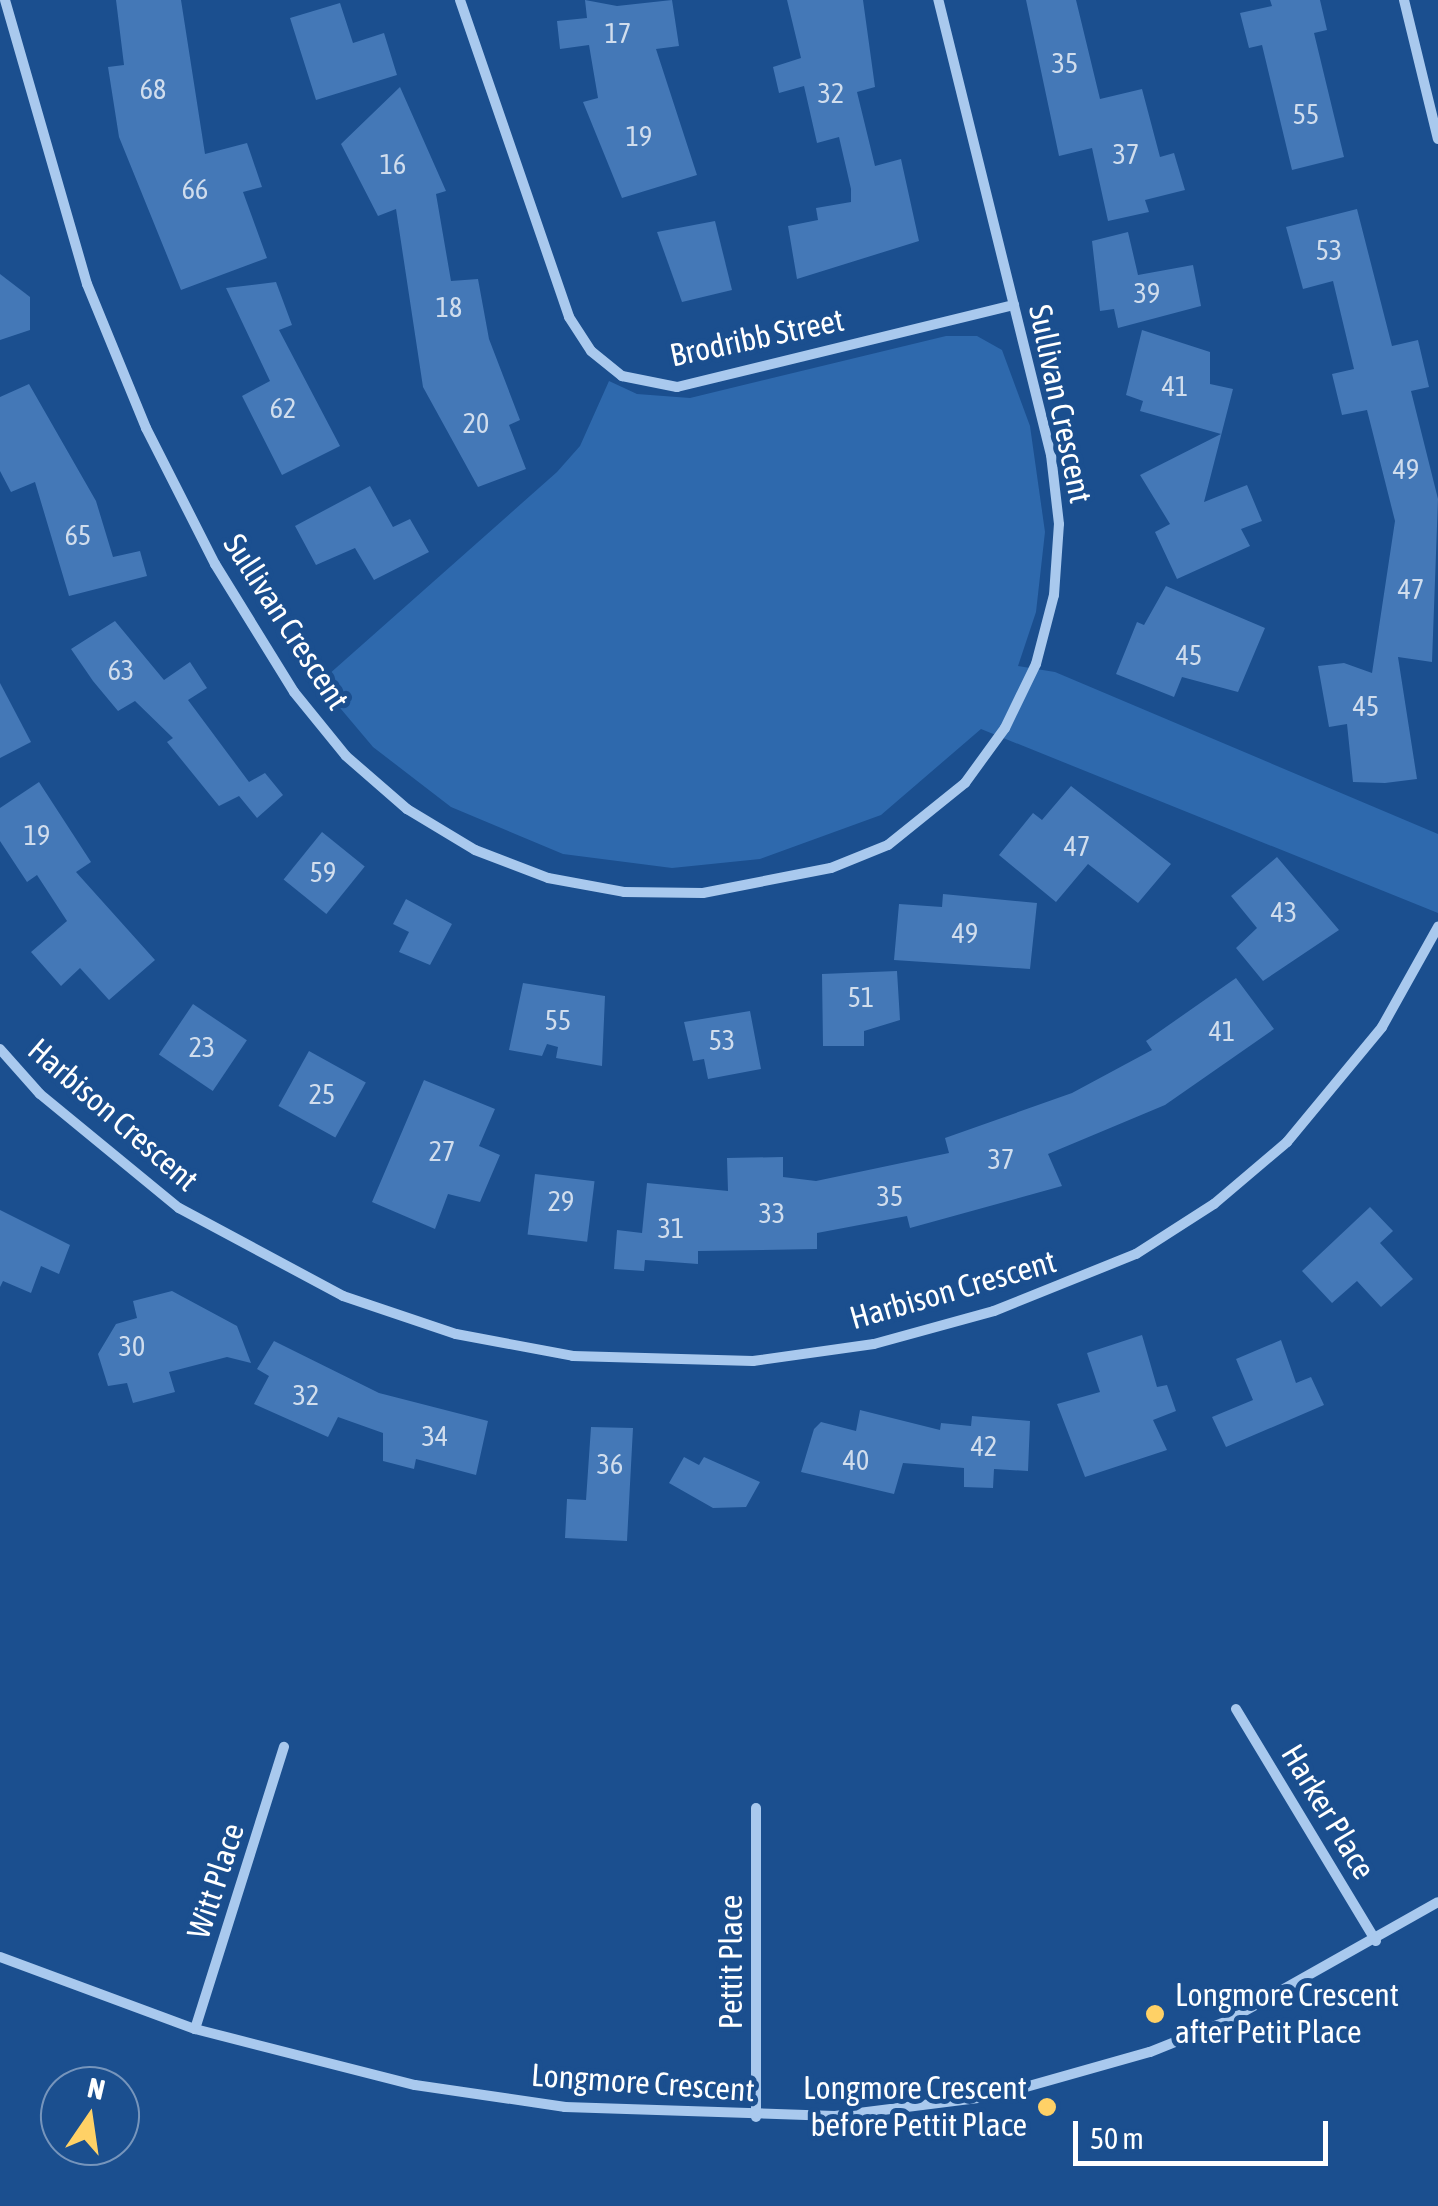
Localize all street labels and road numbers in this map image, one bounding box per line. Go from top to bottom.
street label: Brodribb Street [667,301,847,375]
street label: Sullivan Crescent [1020,301,1100,507]
street label: Sullivan Crescent [215,527,357,717]
street label: Harbison Crescent [20,1031,206,1199]
street label: Harbison Crescent [846,1242,1060,1338]
street label: Harker Place [1273,1738,1383,1886]
street label: Witt Place [179,1819,253,1943]
street label: Pettit Place [712,1895,750,2029]
street label: Longmore Crescent [530,2056,756,2110]

